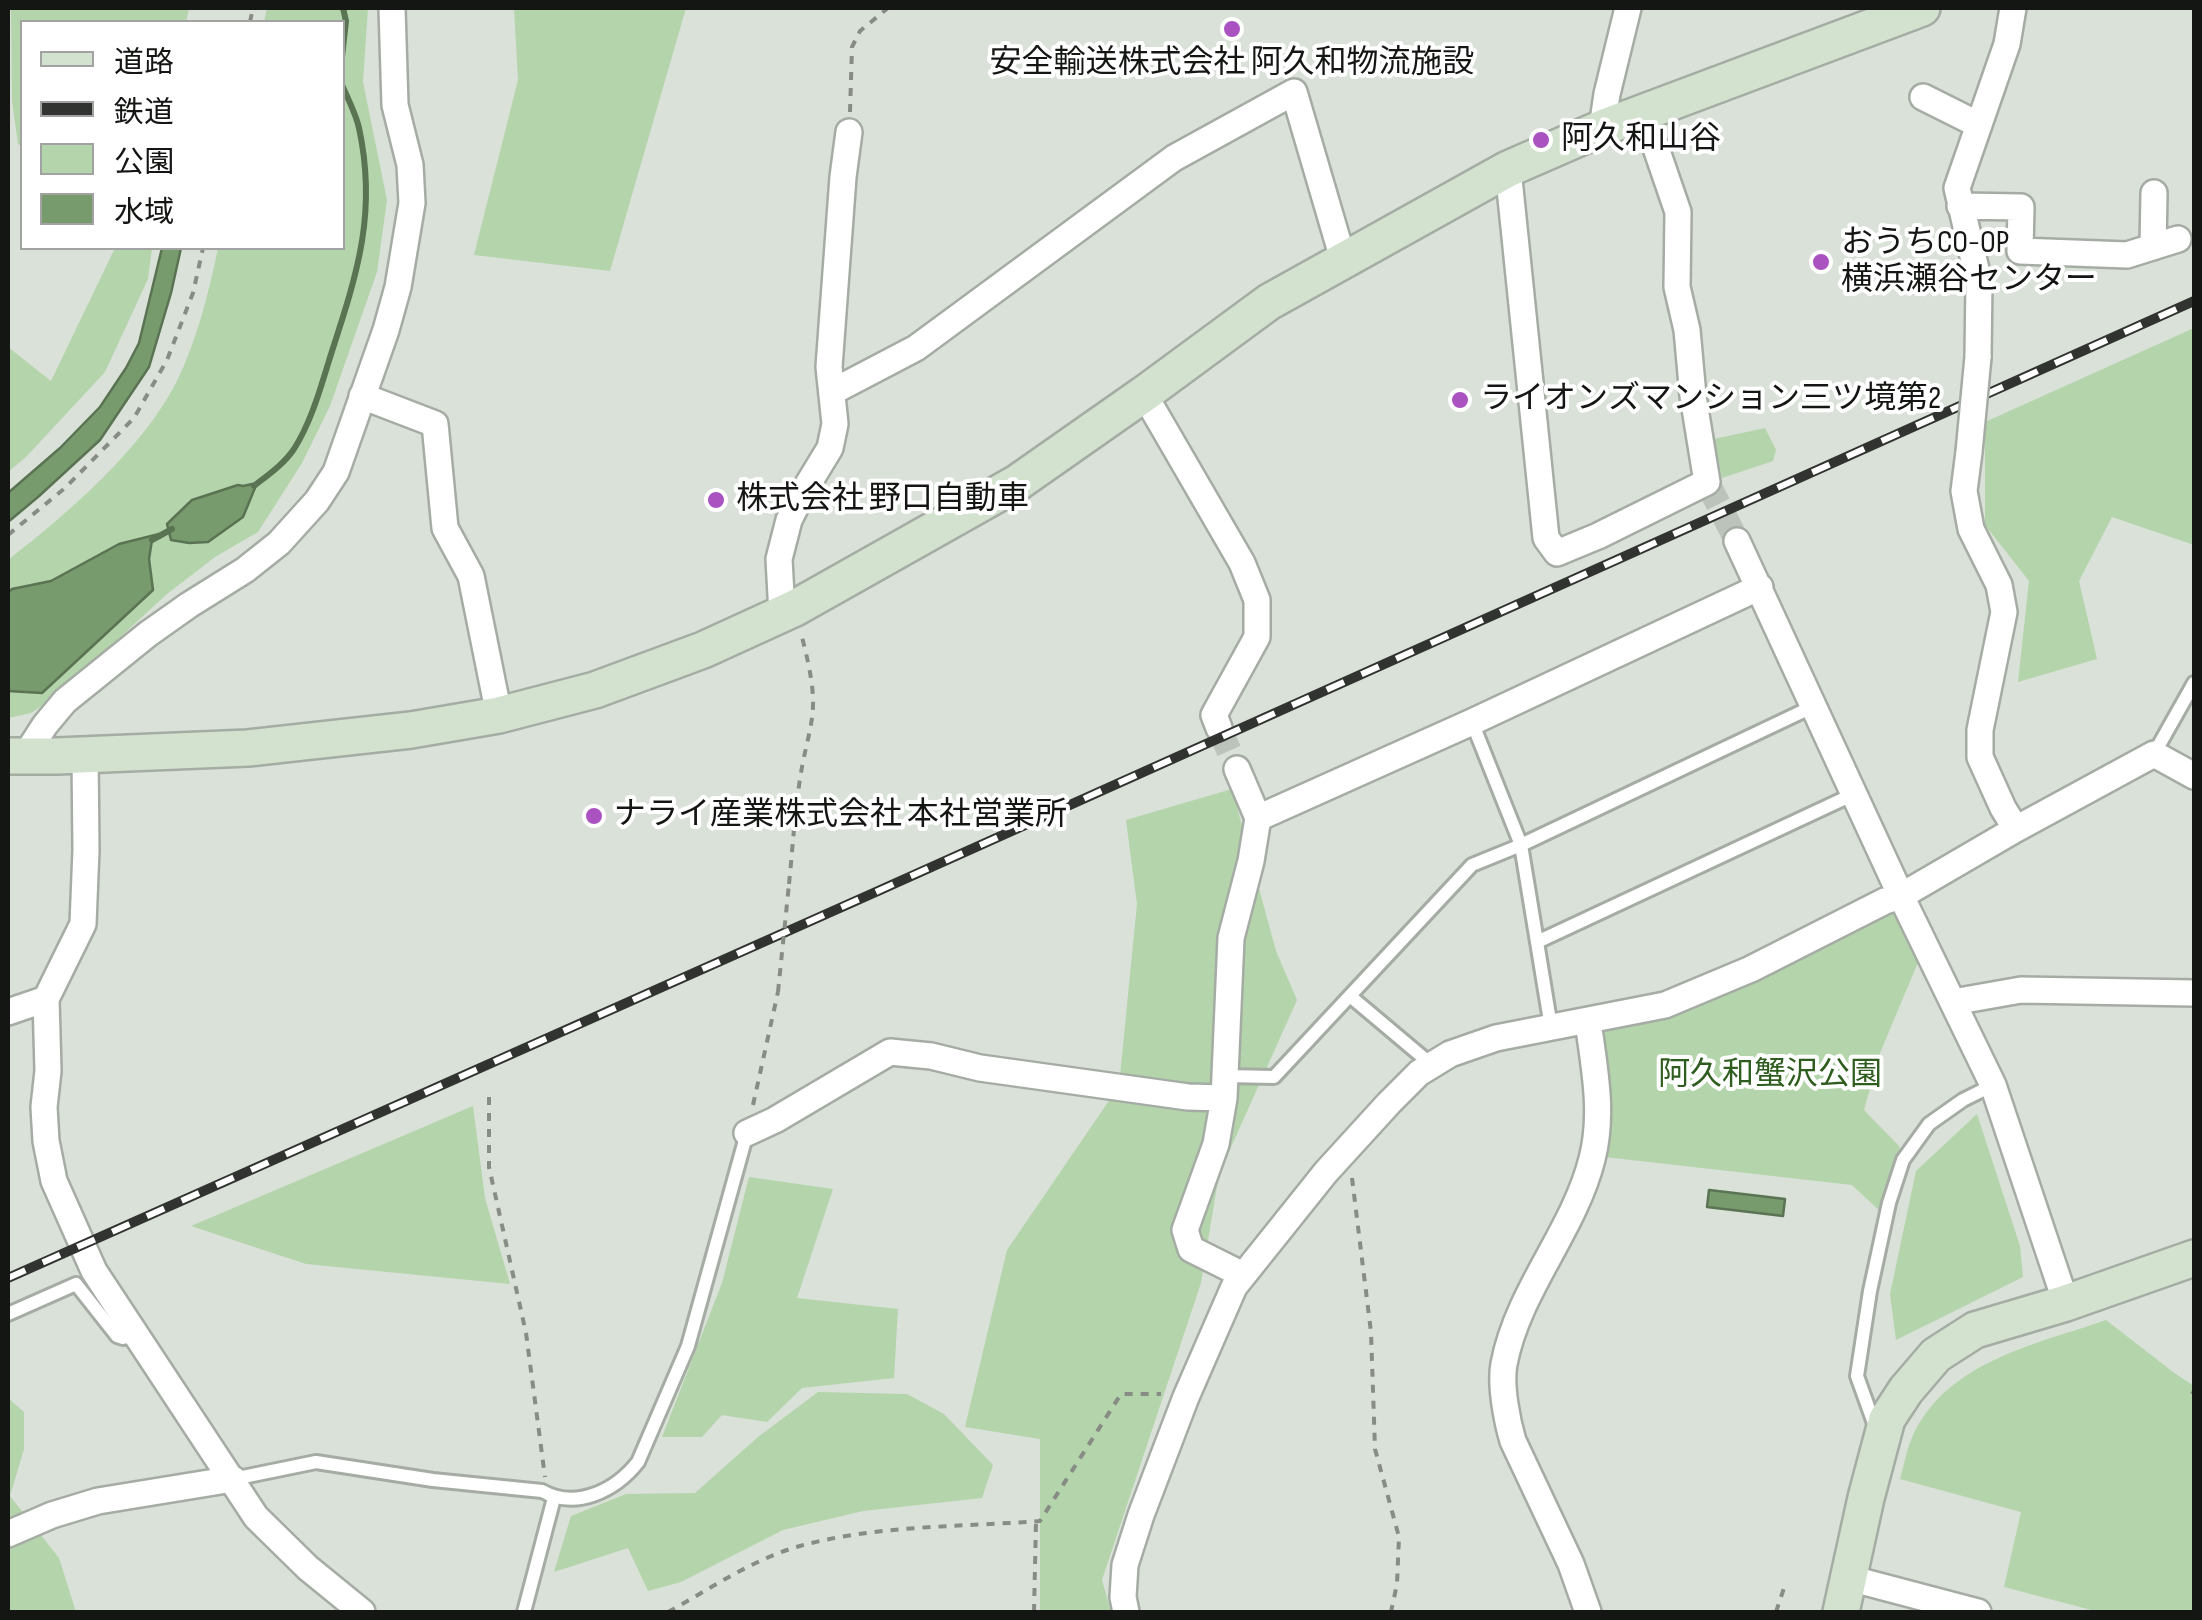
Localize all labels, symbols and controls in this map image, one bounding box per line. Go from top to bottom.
marker: 安全輸送株式会社 阿久和物流施設 [1221,18,1243,40]
legend [20,20,345,250]
text: 道路 [114,45,174,81]
place label: 安全輸送株式会社 阿久和物流施設 [989,45,1475,83]
text: 鉄道 [114,95,174,131]
place label: 阿久和山谷 [1561,121,1721,159]
marker: 阿久和山谷 [1530,129,1552,151]
text: 公園 [114,145,174,181]
text: 水域 [114,195,174,231]
place label: おうちCO-OP 横浜瀬谷センター [1841,225,2097,300]
marker: おうちCO-OP 横浜瀬谷センター [1810,251,1832,273]
place label: ライオンズマンション三ツ境第2 [1480,381,1941,419]
marker: ライオンズマンション三ツ境第2 [1449,389,1471,411]
place label: 株式会社 野口自動車 [736,481,1029,519]
marker: 株式会社 野口自動車 [705,489,727,511]
place label: ナライ産業株式会社 本社営業所 [614,797,1067,835]
marker: ナライ産業株式会社 本社営業所 [583,805,605,827]
park label: 阿久和蟹沢公園 [1658,1057,1882,1095]

